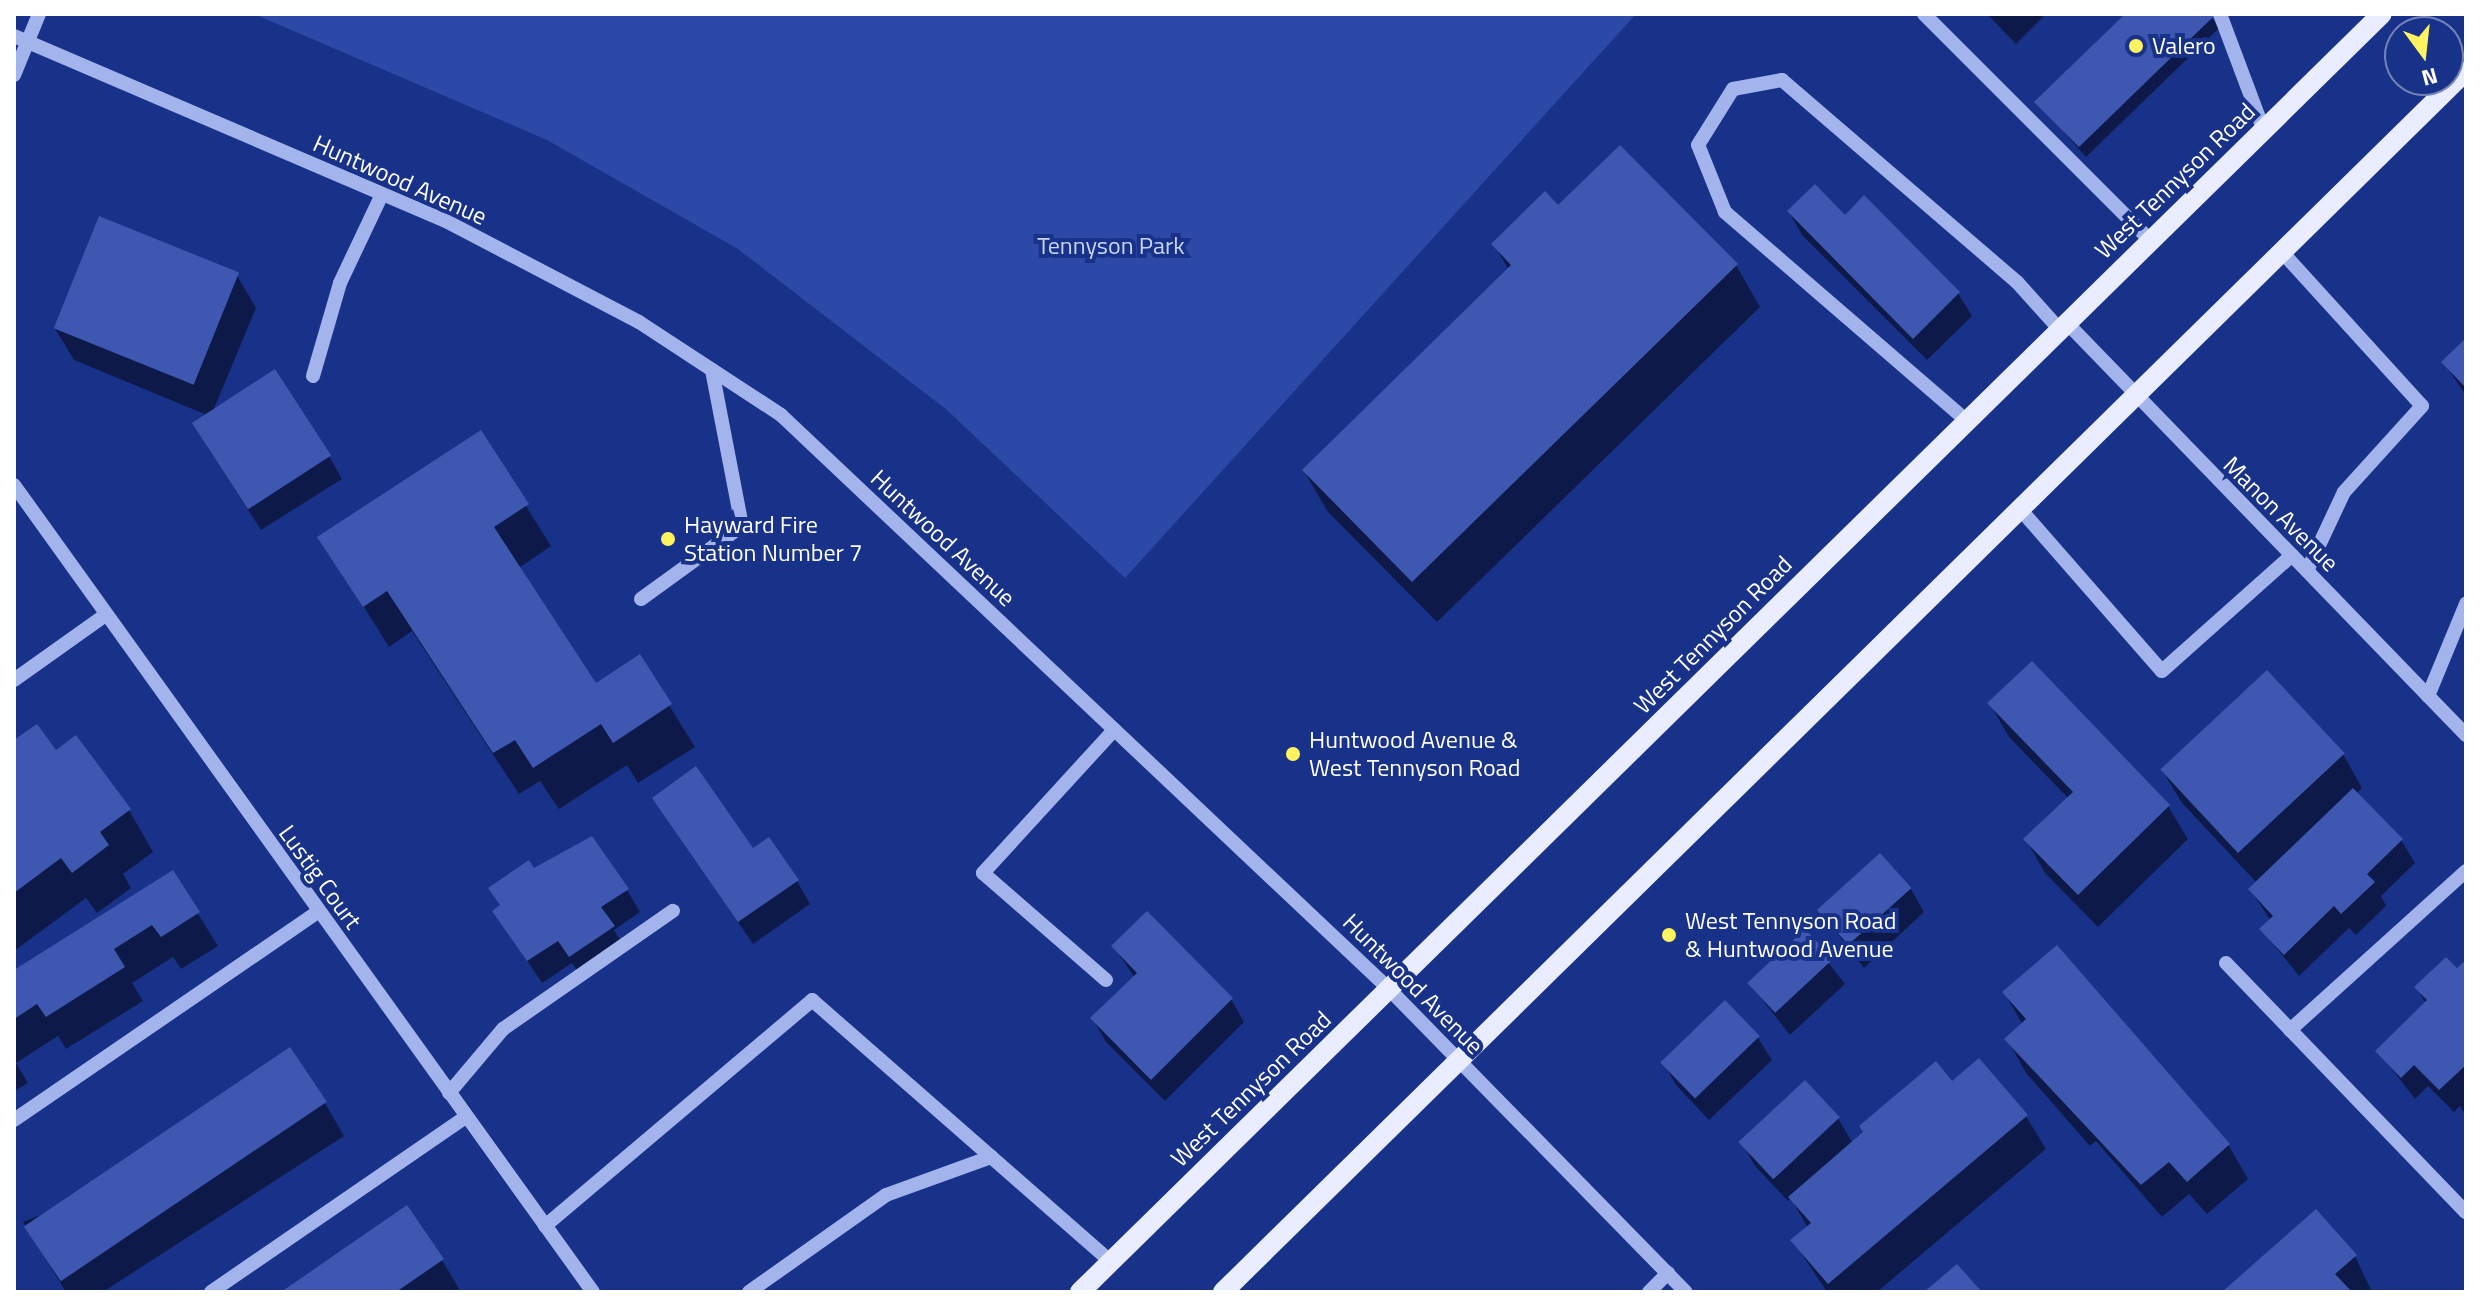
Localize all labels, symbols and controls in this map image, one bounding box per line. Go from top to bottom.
north arrow [2384,16,2464,96]
place label: Valero [2152,32,2216,60]
marker: Valero [2127,37,2145,55]
text: N [2418,59,2441,96]
street label: West Tennyson Road [2089,97,2261,265]
street label: Huntwood Avenue [309,129,491,231]
park label: Tennyson Park [1037,232,1185,260]
street label: Manon Avenue [2217,450,2345,578]
street label: Huntwood Avenue [865,464,1021,612]
place label: Hayward Fire Station Number 7 [684,511,863,567]
marker: Hayward Fire Station Number 7 [659,530,677,548]
street label: West Tennyson Road [1628,550,1798,720]
place label: Huntwood Avenue & West Tennyson Road [1309,726,1520,782]
marker: Huntwood Avenue & West Tennyson Road [1284,745,1302,763]
street label: Lustig Court [273,819,367,935]
place label: West Tennyson Road & Huntwood Avenue [1685,907,1896,963]
street label: Huntwood Avenue [1337,908,1489,1060]
marker: West Tennyson Road & Huntwood Avenue [1660,926,1678,944]
street label: West Tennyson Road [1165,1005,1337,1173]

